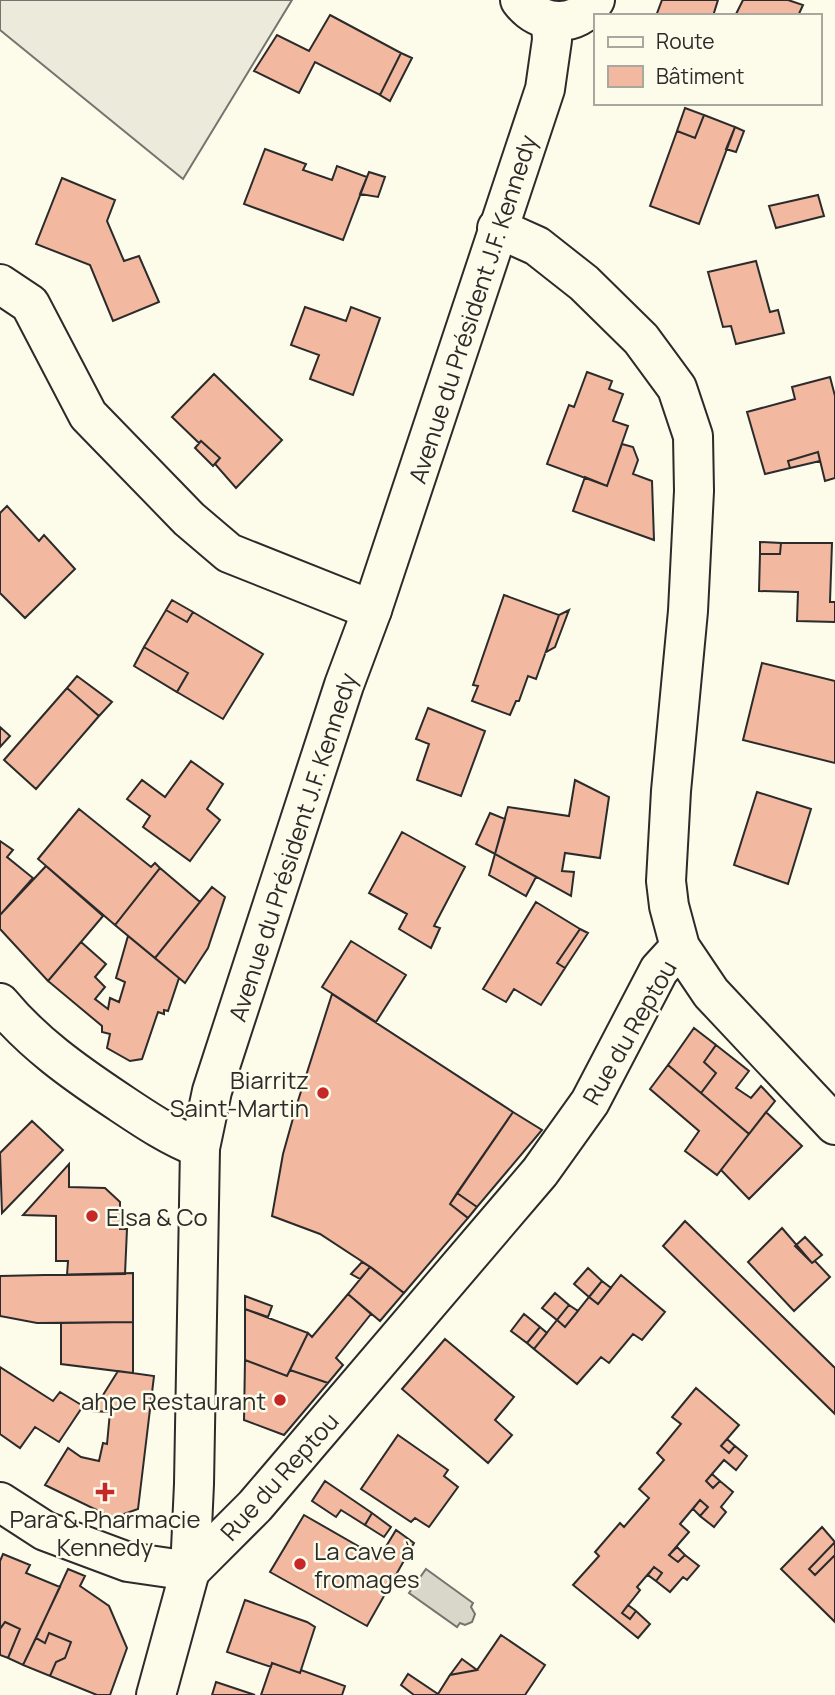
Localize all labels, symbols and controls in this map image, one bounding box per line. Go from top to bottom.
legend [594,14,821,105]
text: Route [656,27,714,55]
text: Bâtiment [656,62,744,90]
street label: Avenue du Président J.F. Kennedy [400,130,544,488]
street label: Avenue du Président J.F. Kennedy [220,668,364,1026]
street label: Rue du Reptou [574,954,684,1110]
place label: Biarritz Saint-Martin [170,1063,309,1124]
marker: Biarritz Saint-Martin [315,1085,331,1101]
place label: Elsa & Co [106,1200,208,1233]
marker: Elsa & Co [84,1208,100,1224]
place label: ahpe Restaurant [81,1384,266,1417]
marker: ahpe Restaurant [272,1392,288,1408]
street label: Rue du Reptou [213,1405,345,1547]
marker: Para & Pharmacie Kennedy [97,1484,113,1500]
place label: Para & Pharmacie Kennedy [10,1502,201,1563]
place label: La cave à fromages [314,1534,420,1595]
marker: La cave à fromages [292,1556,308,1572]

